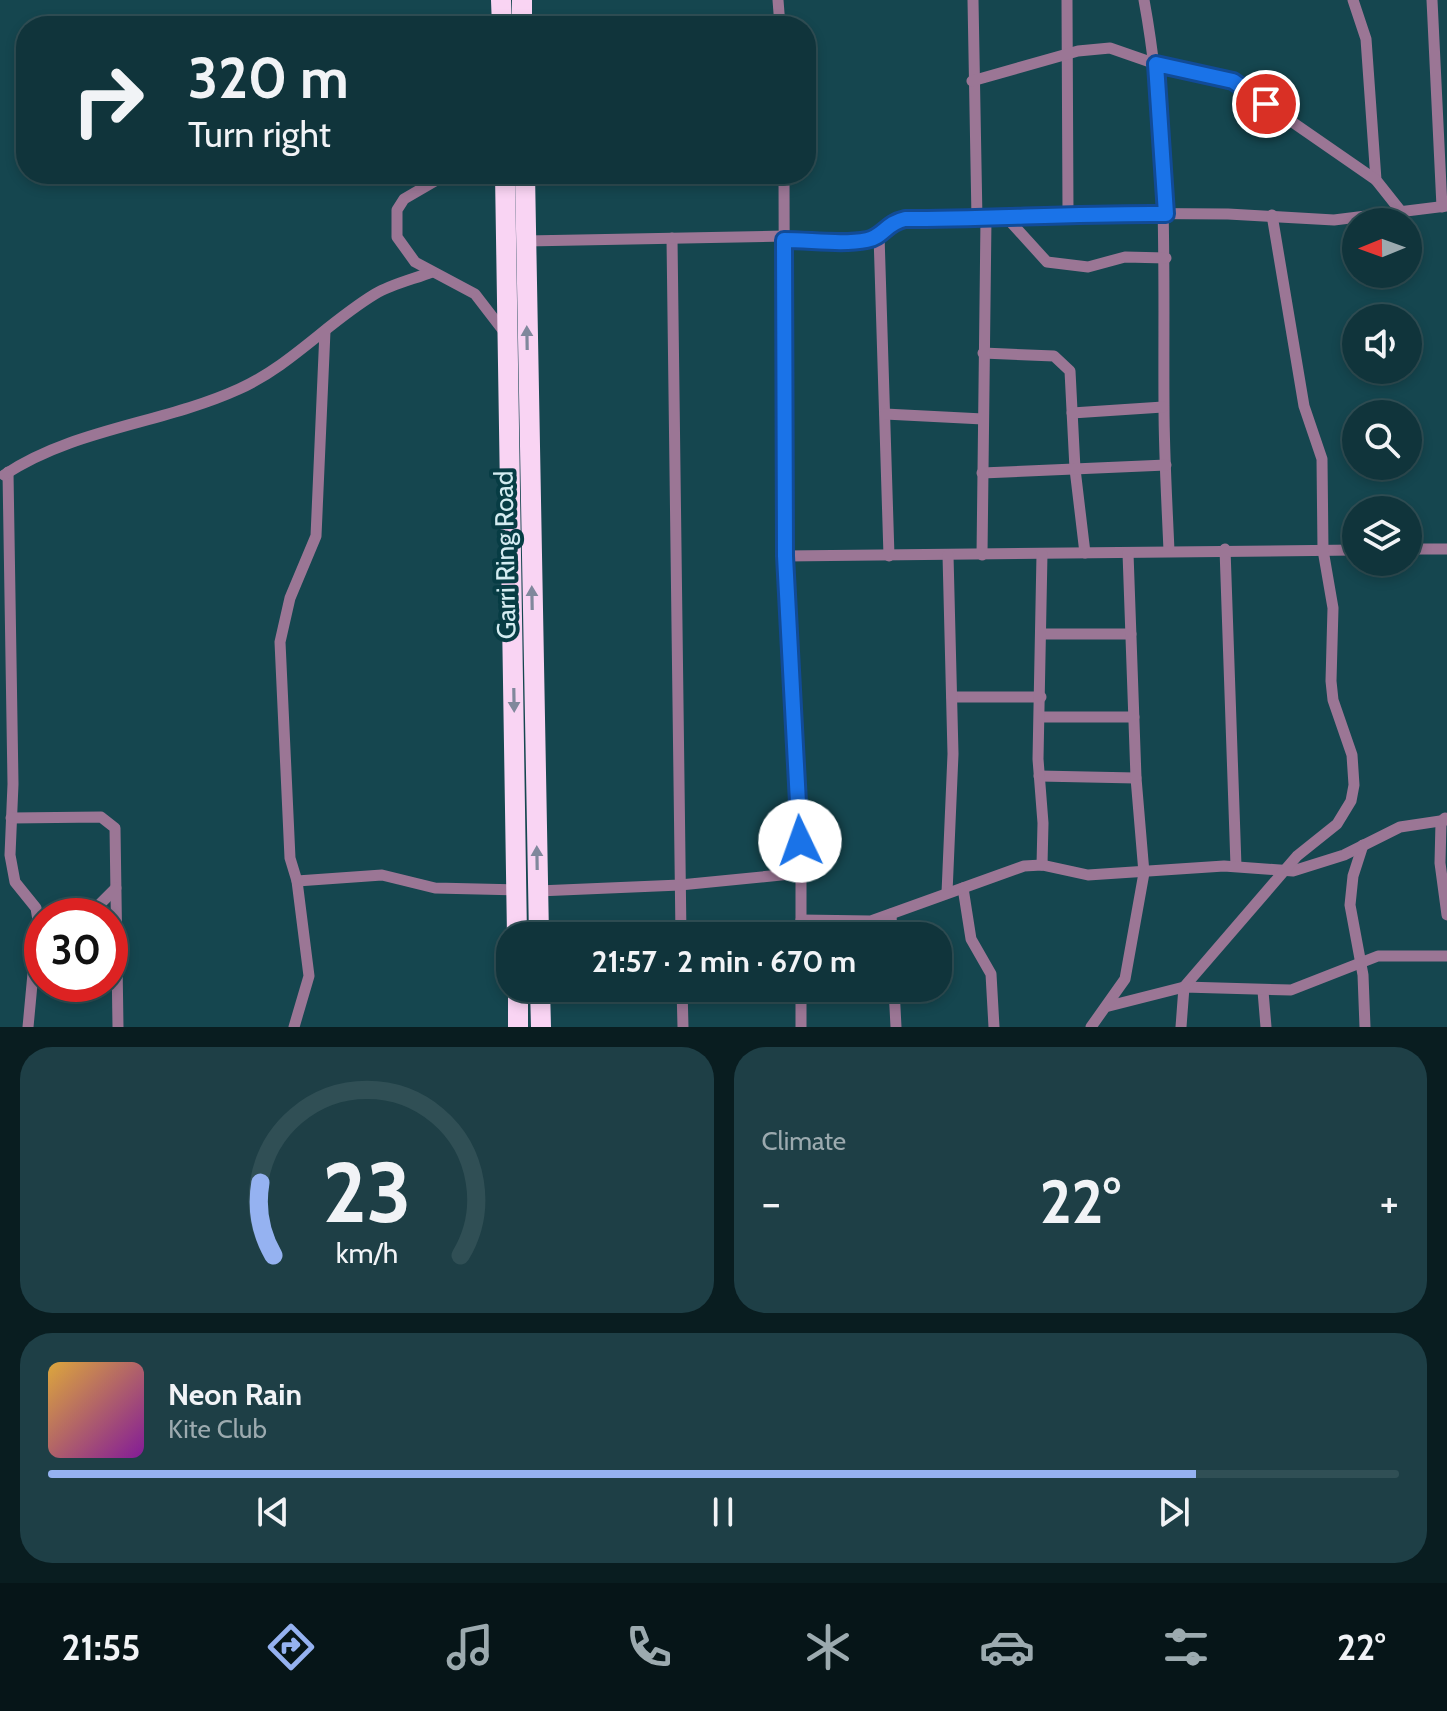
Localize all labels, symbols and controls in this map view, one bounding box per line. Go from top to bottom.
text: 320 m [188,44,349,112]
icon: right [56,48,160,152]
pin [1232,70,1300,138]
icon: arrive [1244,82,1288,126]
text: Turn right [188,112,331,156]
north arrow [1342,208,1422,288]
map controls [1342,208,1422,576]
button: sound [1342,304,1422,384]
one-way arrow [521,325,534,350]
button: search [1342,400,1422,480]
street label: Garri Ring Road [488,470,522,640]
button: layers [1342,496,1422,576]
one-way arrow [525,585,538,610]
one-way arrow [508,688,520,713]
position arrow [758,799,842,883]
one-way arrow [531,845,543,870]
speed limit sign: 30 [24,898,128,1002]
text: 21:57 · 2 min · 670 m [592,943,856,980]
text: Climate [762,1125,846,1157]
text: 23 [322,1142,411,1243]
text: 22° [1040,1165,1121,1238]
text: − [762,1176,781,1229]
text: + [1380,1176,1399,1229]
text: km/h [335,1235,398,1270]
text: Neon Rain [168,1376,302,1413]
text: Kite Club [168,1413,267,1445]
icon: previous [251,1490,295,1534]
icon: pause [701,1490,745,1534]
icon: next [1152,1490,1196,1534]
icon: directions [263,1619,319,1675]
icon: music [442,1619,498,1675]
icon: phone [621,1619,677,1675]
icon: climate [800,1619,856,1675]
icon: car [979,1619,1035,1675]
icon: filters [1158,1619,1214,1675]
text: 21:55 [61,1625,140,1669]
text: 22° [1337,1625,1386,1669]

